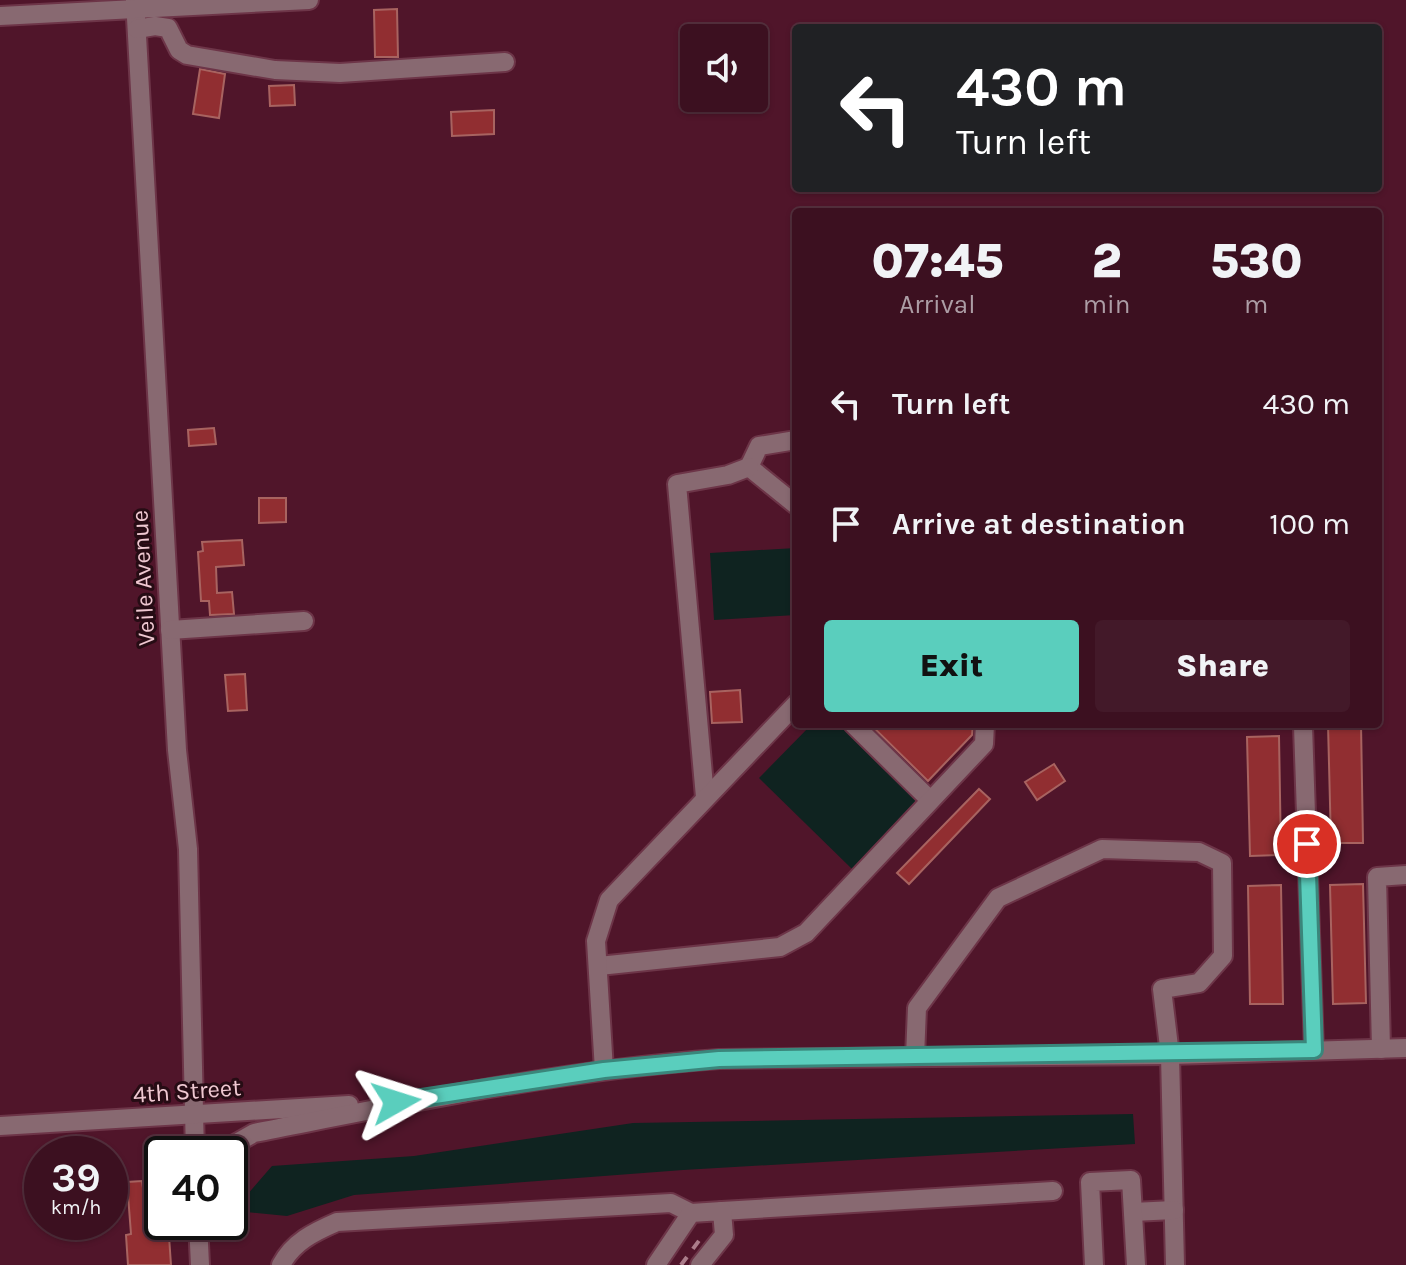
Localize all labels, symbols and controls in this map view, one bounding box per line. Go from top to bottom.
map controls [680,24,768,112]
button: sound [680,24,768,112]
text: 430 m [956,54,1127,119]
icon: left [824,56,928,160]
text: Turn left [956,121,1091,163]
text: 07:45 [871,233,1003,289]
text: 2 [1091,233,1122,289]
text: 530 [1210,233,1303,289]
text: Arrival [899,289,975,320]
text: min [1083,289,1130,320]
text: m [1244,289,1268,320]
icon: left [824,382,868,426]
text: Turn left [892,386,1010,422]
text: 430 m [1263,386,1350,422]
icon: arrive [824,502,868,546]
text: Arrive at destination [892,506,1186,542]
text: 100 m [1269,506,1350,542]
street label: Veile Avenue [125,509,161,647]
button: Exit [824,620,1079,712]
button: Share [1095,620,1350,712]
pin [1273,810,1341,878]
icon: arrive [1285,822,1329,866]
position arrow [354,1060,438,1144]
street label: 4th Street [132,1073,242,1109]
speed limit sign: 40 [144,1136,248,1240]
text: 39 [51,1154,101,1201]
text: km/h [51,1196,101,1219]

